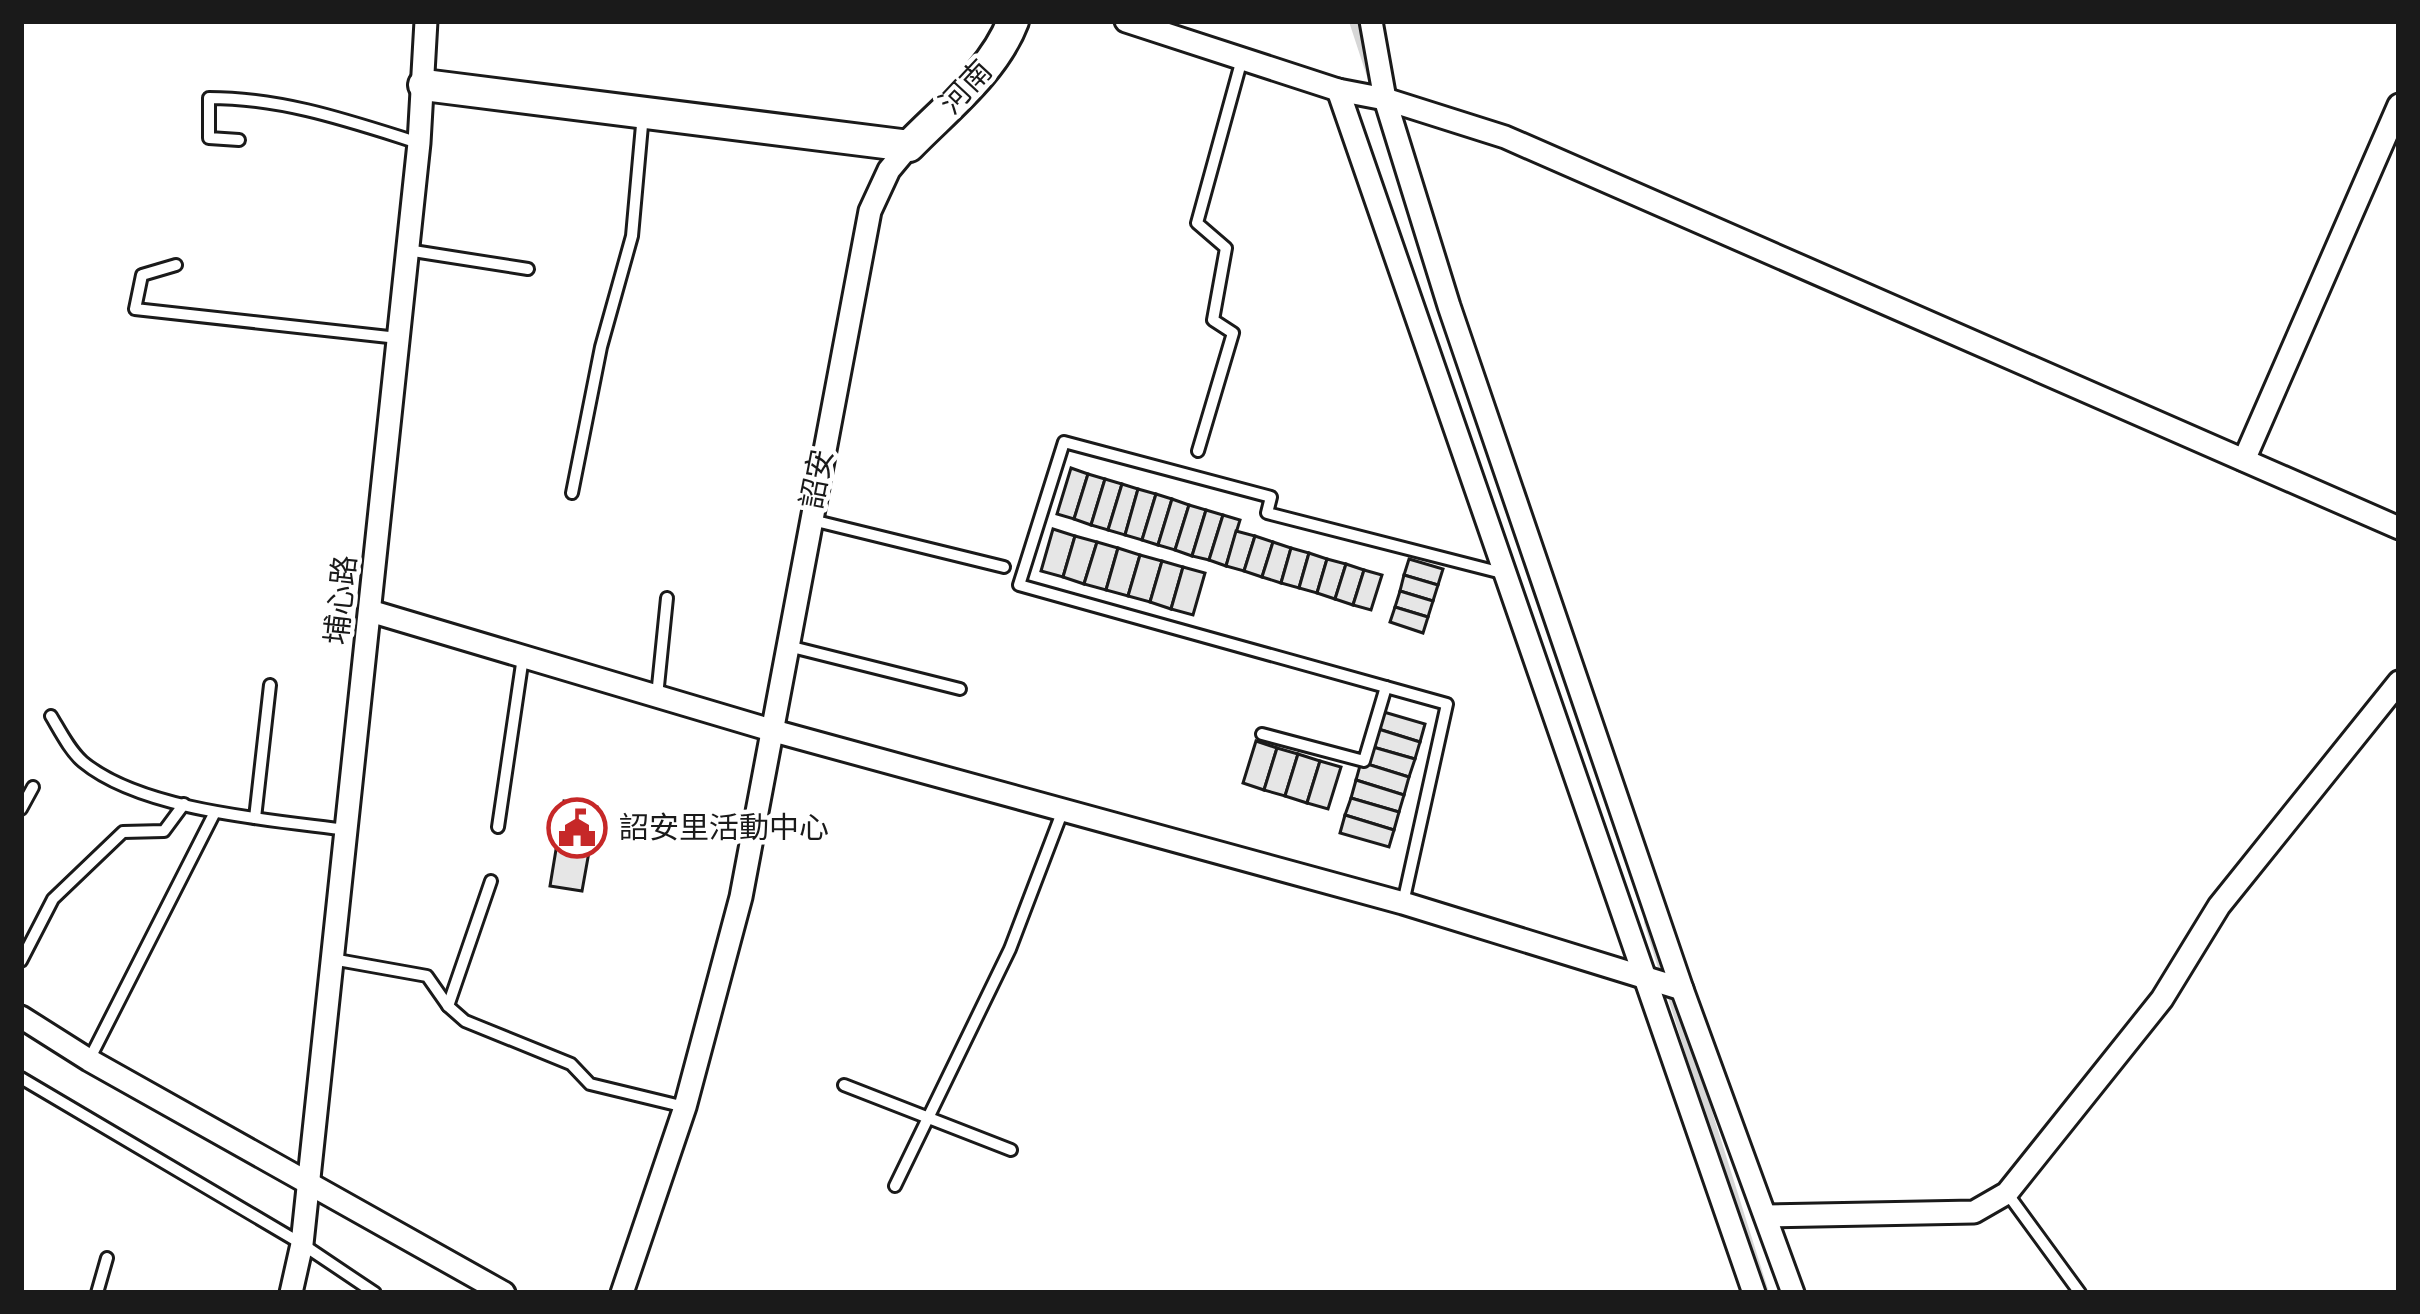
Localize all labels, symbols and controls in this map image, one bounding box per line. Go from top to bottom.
street label: 河南 [932,53,1000,121]
street label: 詔安 [794,446,840,512]
street label: 埔心路 [318,553,364,647]
public building icon: 詔安里活動中心 [546,797,608,859]
place label: 詔安里活動中心 [619,810,829,846]

